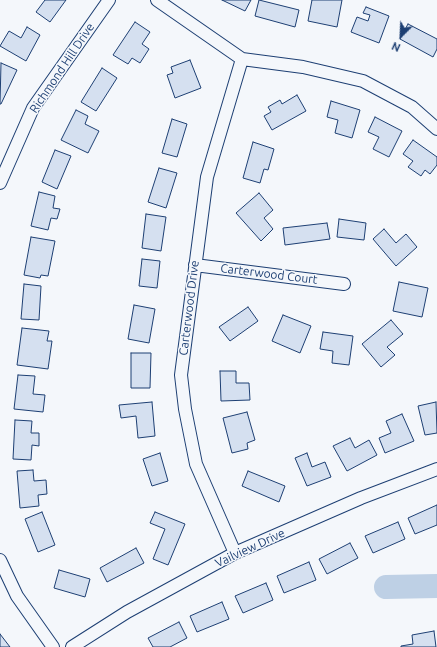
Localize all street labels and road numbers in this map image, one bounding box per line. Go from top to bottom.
street label: Richmond Hill Drive [27,20,97,116]
street label: Carterwood Drive [176,260,202,356]
street label: Carterwood Court [220,261,318,287]
street label: Vailview Drive [213,526,287,570]

